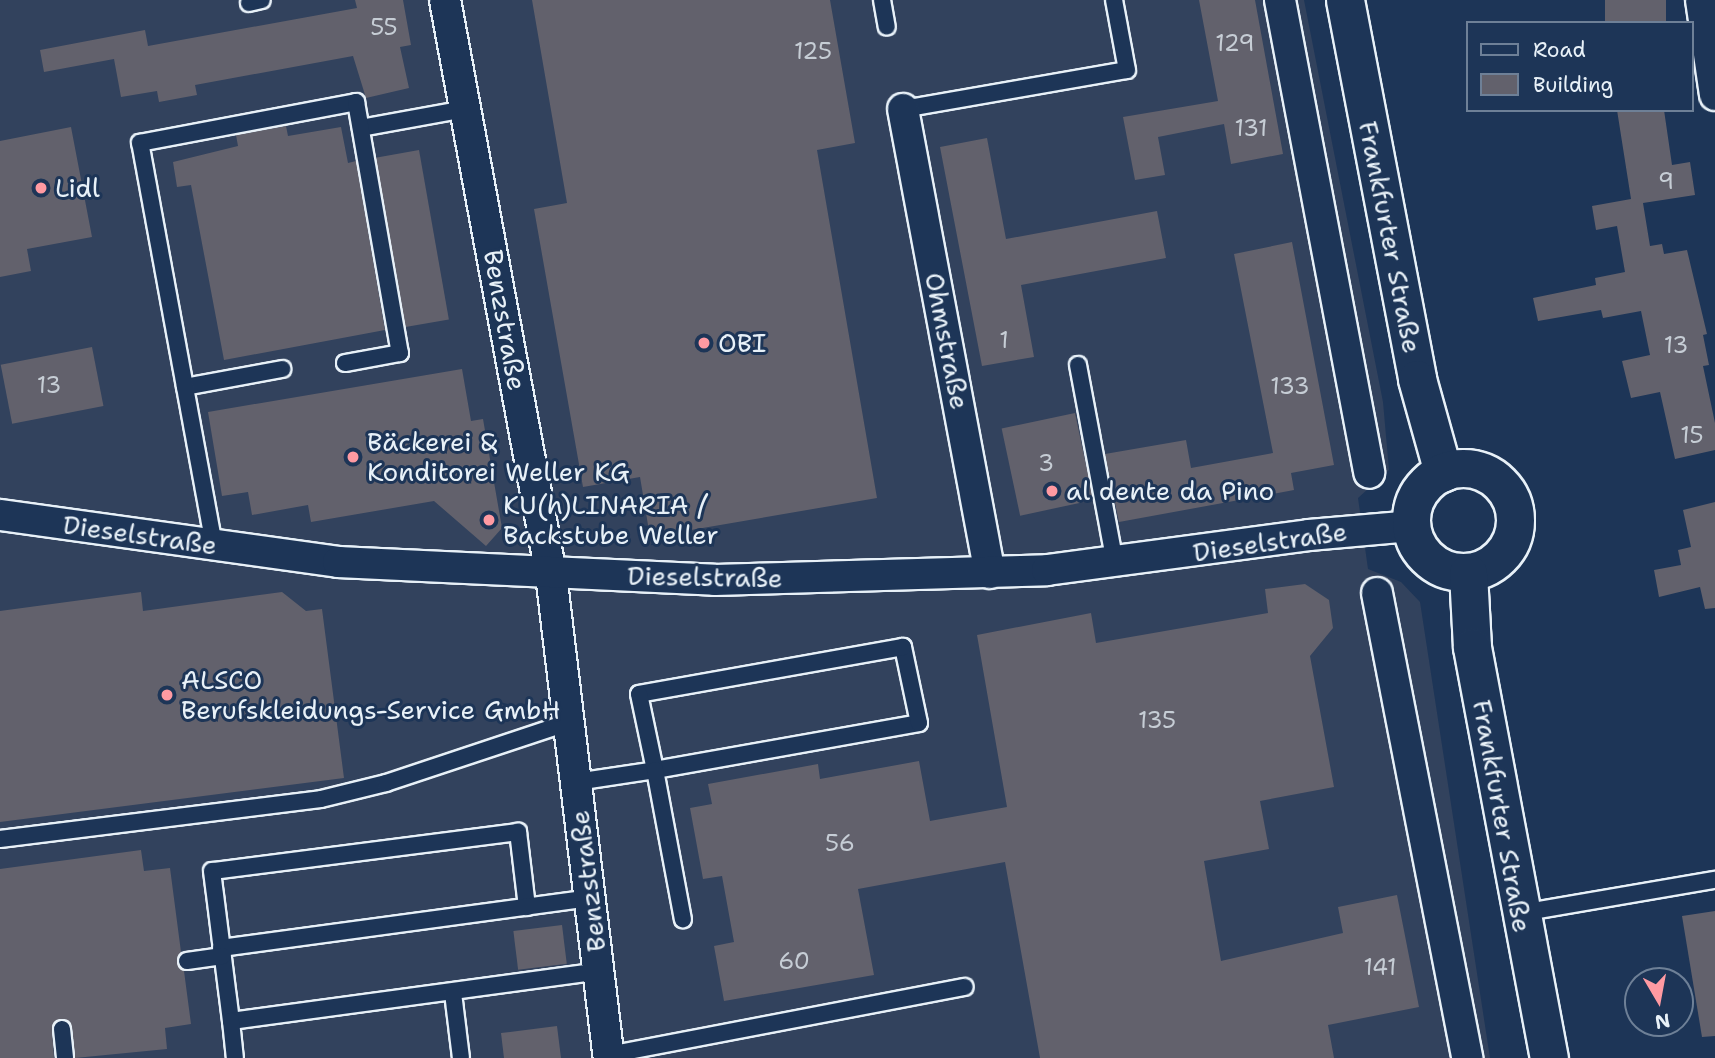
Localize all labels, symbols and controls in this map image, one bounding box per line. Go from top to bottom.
house number: 55 [370,13,398,41]
legend [1466,21,1694,112]
house number: 129 [1215,29,1255,57]
text: Road [1533,36,1586,64]
house number: 125 [794,37,832,65]
text: Building [1533,71,1613,99]
house number: 131 [1235,114,1267,142]
street label: Frankfurter Straße [1352,118,1428,356]
house number: 9 [1658,167,1674,195]
place label: Lidl [55,172,100,204]
marker: Lidl [33,180,49,196]
street label: Benzstraße [477,247,533,393]
street label: Ohmstraße [918,270,976,412]
house number: 1 [999,326,1009,354]
place label: OBI [718,327,766,359]
house number: 13 [1664,331,1688,359]
marker: OBI [696,335,712,351]
house number: 13 [37,371,61,399]
house number: 133 [1270,372,1310,400]
house number: 15 [1680,421,1704,449]
place label: Bäckerei & Konditorei Weller KG [367,426,630,488]
marker: Bäckerei & Konditorei Weller KG [345,449,361,465]
house number: 3 [1038,449,1054,477]
place label: al dente da Pino [1066,475,1274,507]
marker: al dente da Pino [1044,483,1060,499]
place label: KU(h)LINARIA / Backstube Weller [503,489,719,550]
street label: Dieselstraße [61,509,219,561]
marker: KU(h)LINARIA / Backstube Weller [481,512,497,528]
street label: Dieselstraße [1191,516,1349,568]
street label: Dieselstraße [627,560,783,594]
place label: ALSCO Berufskleidungs-Service GmbH [181,664,560,726]
marker: ALSCO Berufskleidungs-Service GmbH [159,687,175,703]
street label: Frankfurter Straße [1466,697,1538,935]
house number: 135 [1138,706,1176,734]
street label: Benzstraße [564,808,612,954]
house number: 56 [825,829,855,857]
house number: 60 [778,947,810,975]
house number: 141 [1363,953,1397,981]
north arrow [1624,967,1694,1037]
text: N [1653,1008,1672,1035]

